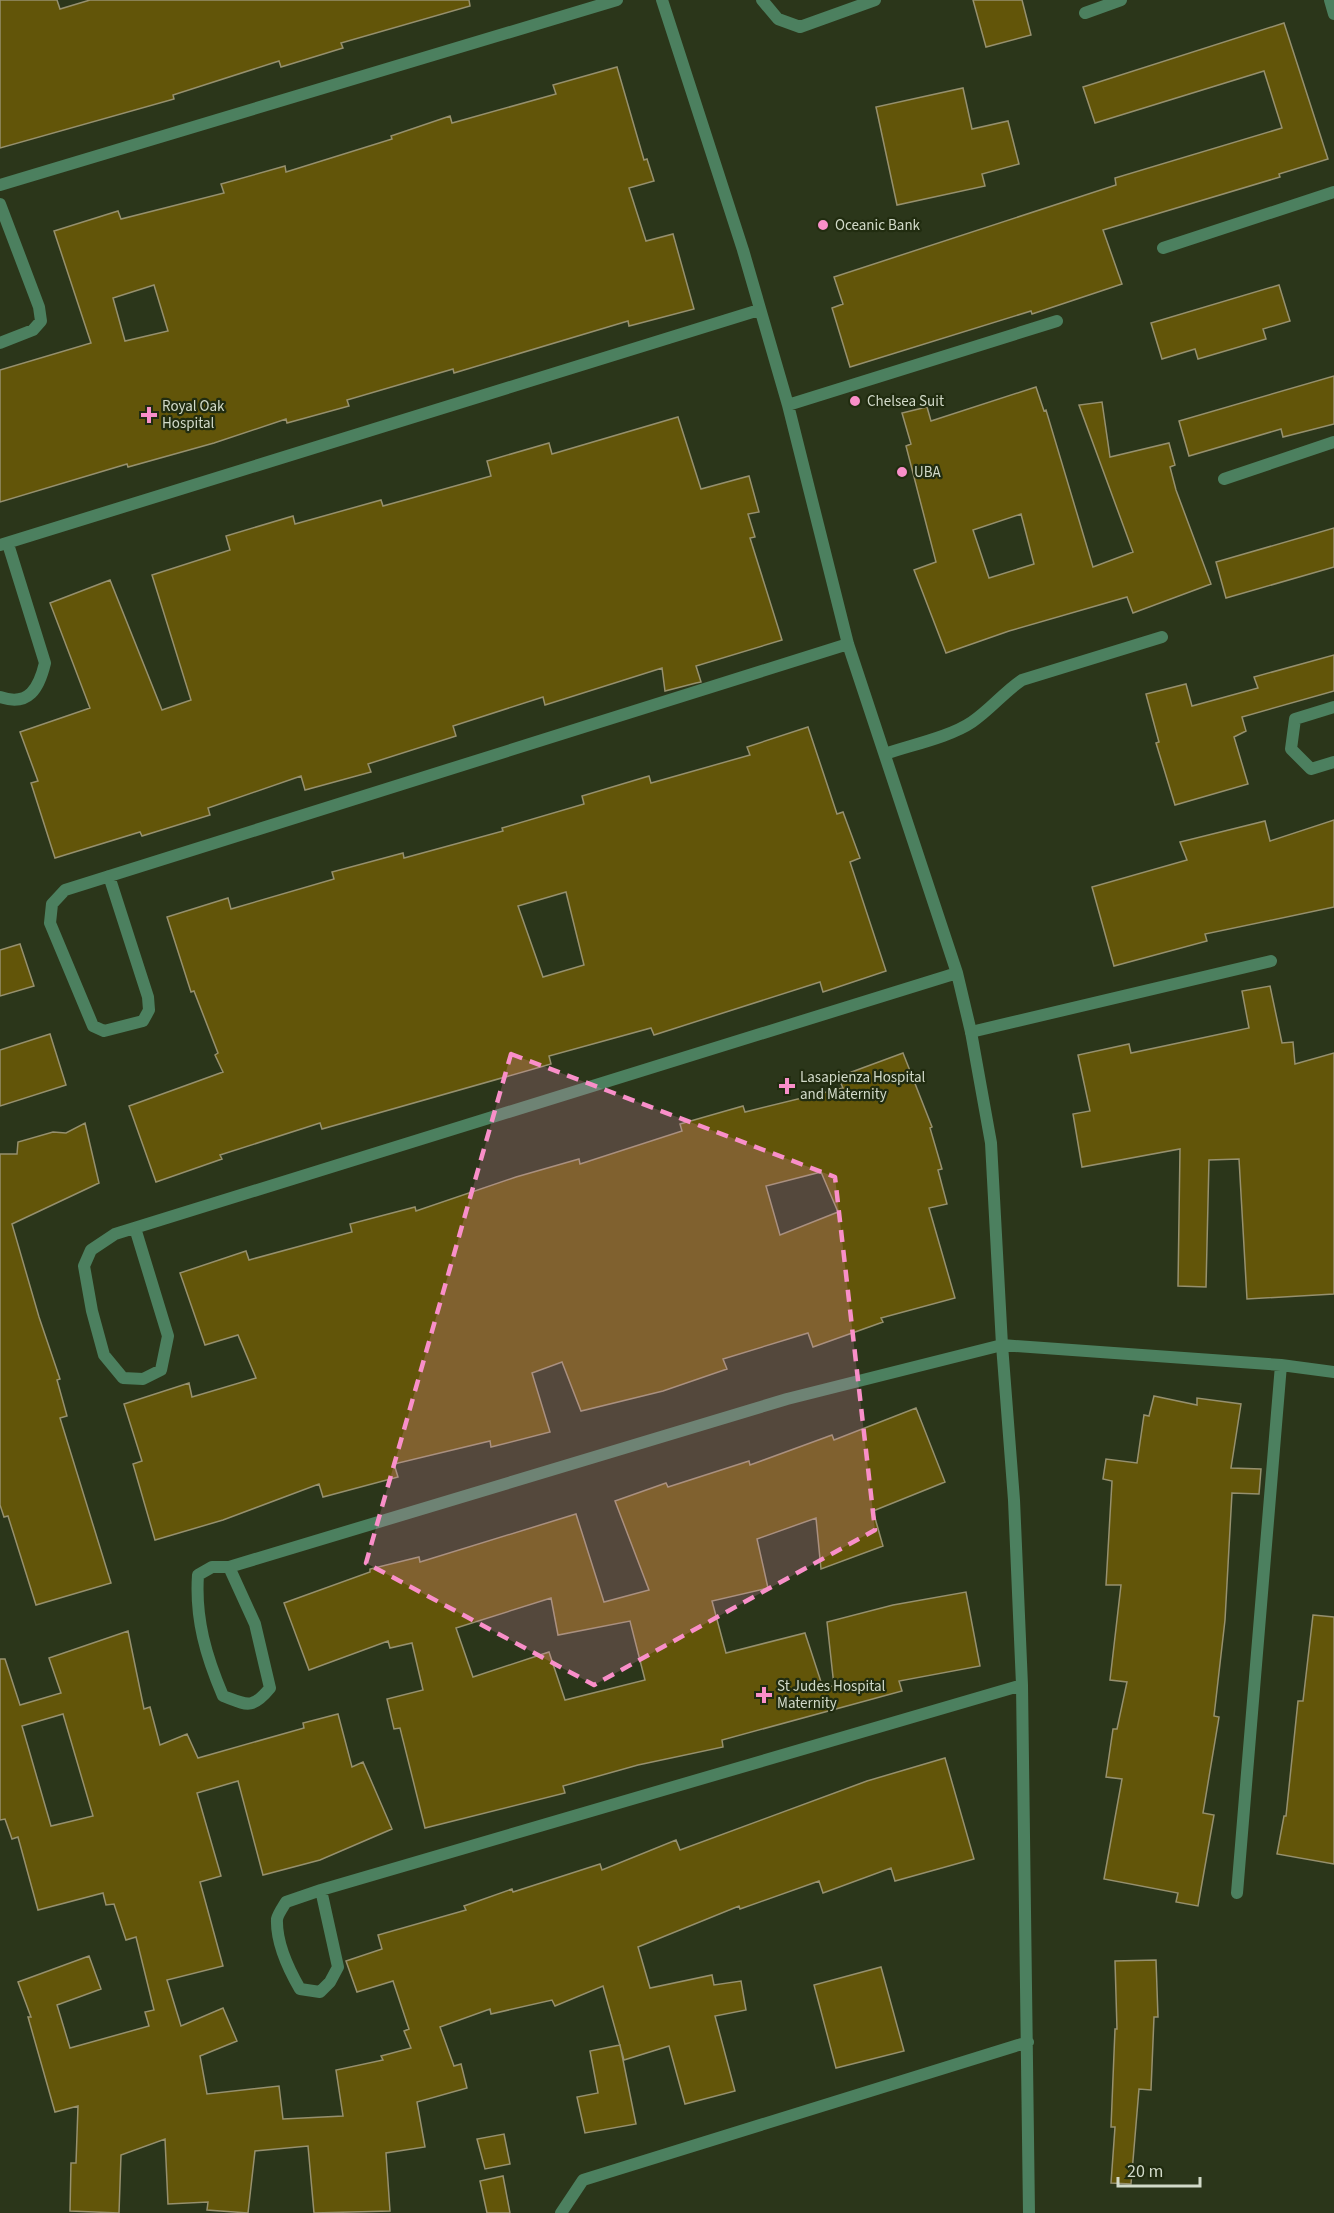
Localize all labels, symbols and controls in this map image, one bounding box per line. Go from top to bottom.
place label: Oceanic Bank [835,215,921,236]
marker: Oceanic Bank [816,218,830,232]
place label: Chelsea Suit [867,391,944,412]
marker: Chelsea Suit [848,394,862,408]
place label: Royal Oak Hospital [162,396,225,434]
marker: Royal Oak Hospital [140,406,158,424]
place label: UBA [914,462,941,483]
marker: UBA [895,465,909,479]
place label: Lasapienza Hospital and Maternity [800,1067,925,1105]
marker: Lasapienza Hospital and Maternity [778,1077,796,1095]
place label: St Judes Hospital Maternity [777,1676,886,1714]
marker: St Judes Hospital Maternity [755,1686,773,1704]
scale bar [1118,2150,1200,2188]
text: 20 m [1127,2159,1163,2184]

